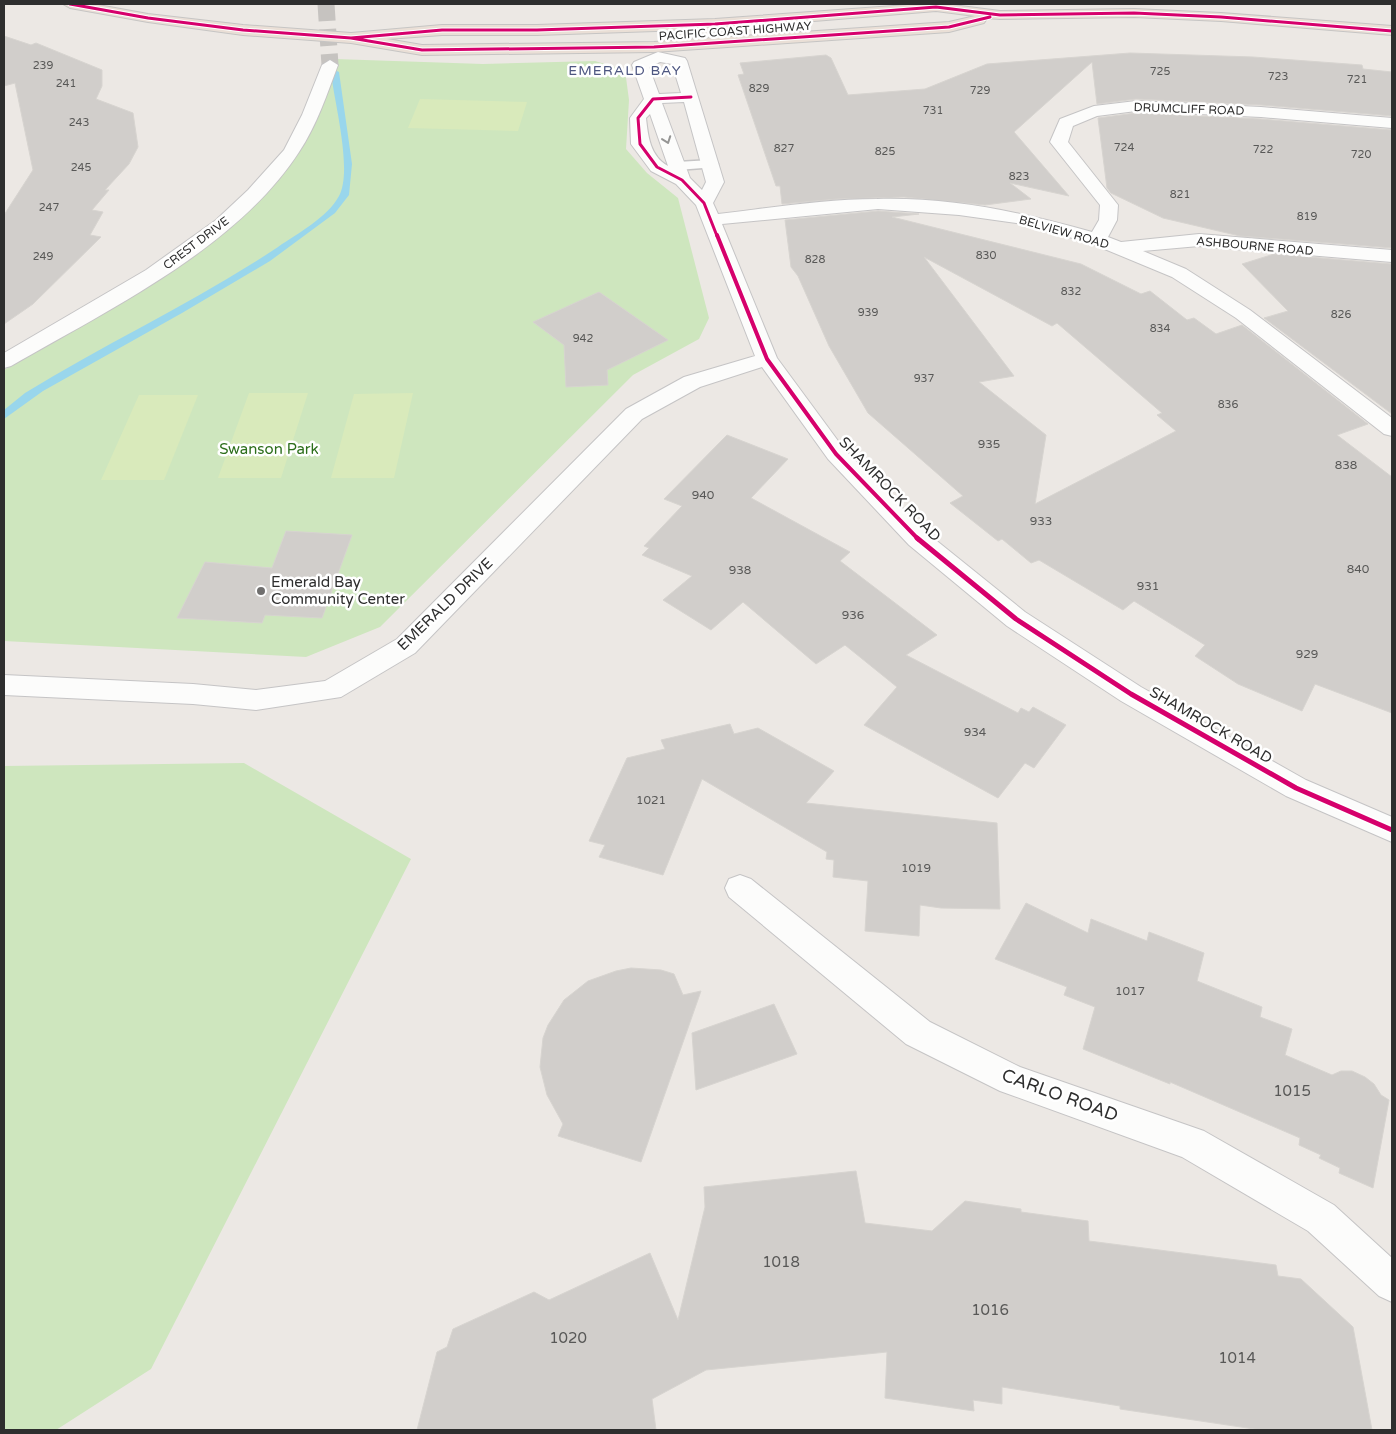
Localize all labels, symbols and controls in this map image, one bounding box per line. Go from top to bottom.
street label: PACIFIC COAST HIGHWAY [658,19,812,43]
house number: 239 [33,59,53,72]
district label: EMERALD BAY [568,62,682,79]
house number: 725 [1150,65,1170,78]
house number: 723 [1268,70,1288,83]
house number: 721 [1347,73,1367,86]
house number: 241 [56,77,76,90]
house number: 829 [749,82,769,95]
house number: 729 [970,84,990,97]
street label: DRUMCLIFF ROAD [1133,100,1245,118]
house number: 731 [923,104,943,117]
house number: 243 [69,116,89,129]
one-way arrow [661,135,671,144]
house number: 724 [1114,141,1134,154]
house number: 827 [774,142,794,155]
house number: 722 [1253,143,1273,156]
house number: 825 [875,145,895,158]
house number: 720 [1351,148,1371,161]
house number: 245 [71,161,91,174]
house number: 823 [1009,170,1029,183]
house number: 821 [1170,188,1190,201]
house number: 247 [39,201,59,214]
house number: 819 [1297,210,1317,223]
street label: BELVIEW ROAD [1017,212,1111,252]
street label: CREST DRIVE [160,213,232,272]
street label: ASHBOURNE ROAD [1196,234,1314,258]
house number: 830 [976,249,996,262]
house number: 249 [33,250,53,263]
house number: 828 [805,253,825,266]
house number: 832 [1061,285,1081,298]
house number: 939 [858,306,878,319]
house number: 826 [1331,308,1351,321]
house number: 834 [1150,322,1170,335]
house number: 942 [573,332,593,345]
house number: 937 [914,372,934,385]
house number: 836 [1218,398,1238,411]
street label: SHAMROCK ROAD [835,433,945,545]
house number: 935 [978,437,1000,451]
park label: Swanson Park [219,440,319,458]
house number: 838 [1335,458,1357,472]
house number: 940 [692,488,715,502]
house number: 933 [1030,514,1052,528]
street label: EMERALD DRIVE [394,554,496,654]
house number: 840 [1347,562,1370,576]
house number: 938 [729,563,751,577]
place label: Emerald Bay Community Center [271,573,405,608]
house number: 931 [1137,579,1159,593]
marker: Emerald Bay Community Center [255,585,267,597]
house number: 936 [842,608,864,622]
house number: 929 [1296,647,1318,661]
street label: SHAMROCK ROAD [1146,683,1276,767]
house number: 934 [964,725,987,739]
house number: 1021 [636,793,666,807]
house number: 1019 [901,861,931,875]
house number: 1017 [1115,984,1145,998]
street label: CARLO ROAD [999,1064,1121,1126]
house number: 1015 [1273,1082,1311,1100]
house number: 1018 [762,1253,800,1271]
house number: 1016 [971,1301,1009,1319]
house number: 1020 [549,1329,587,1347]
house number: 1014 [1218,1349,1256,1367]

